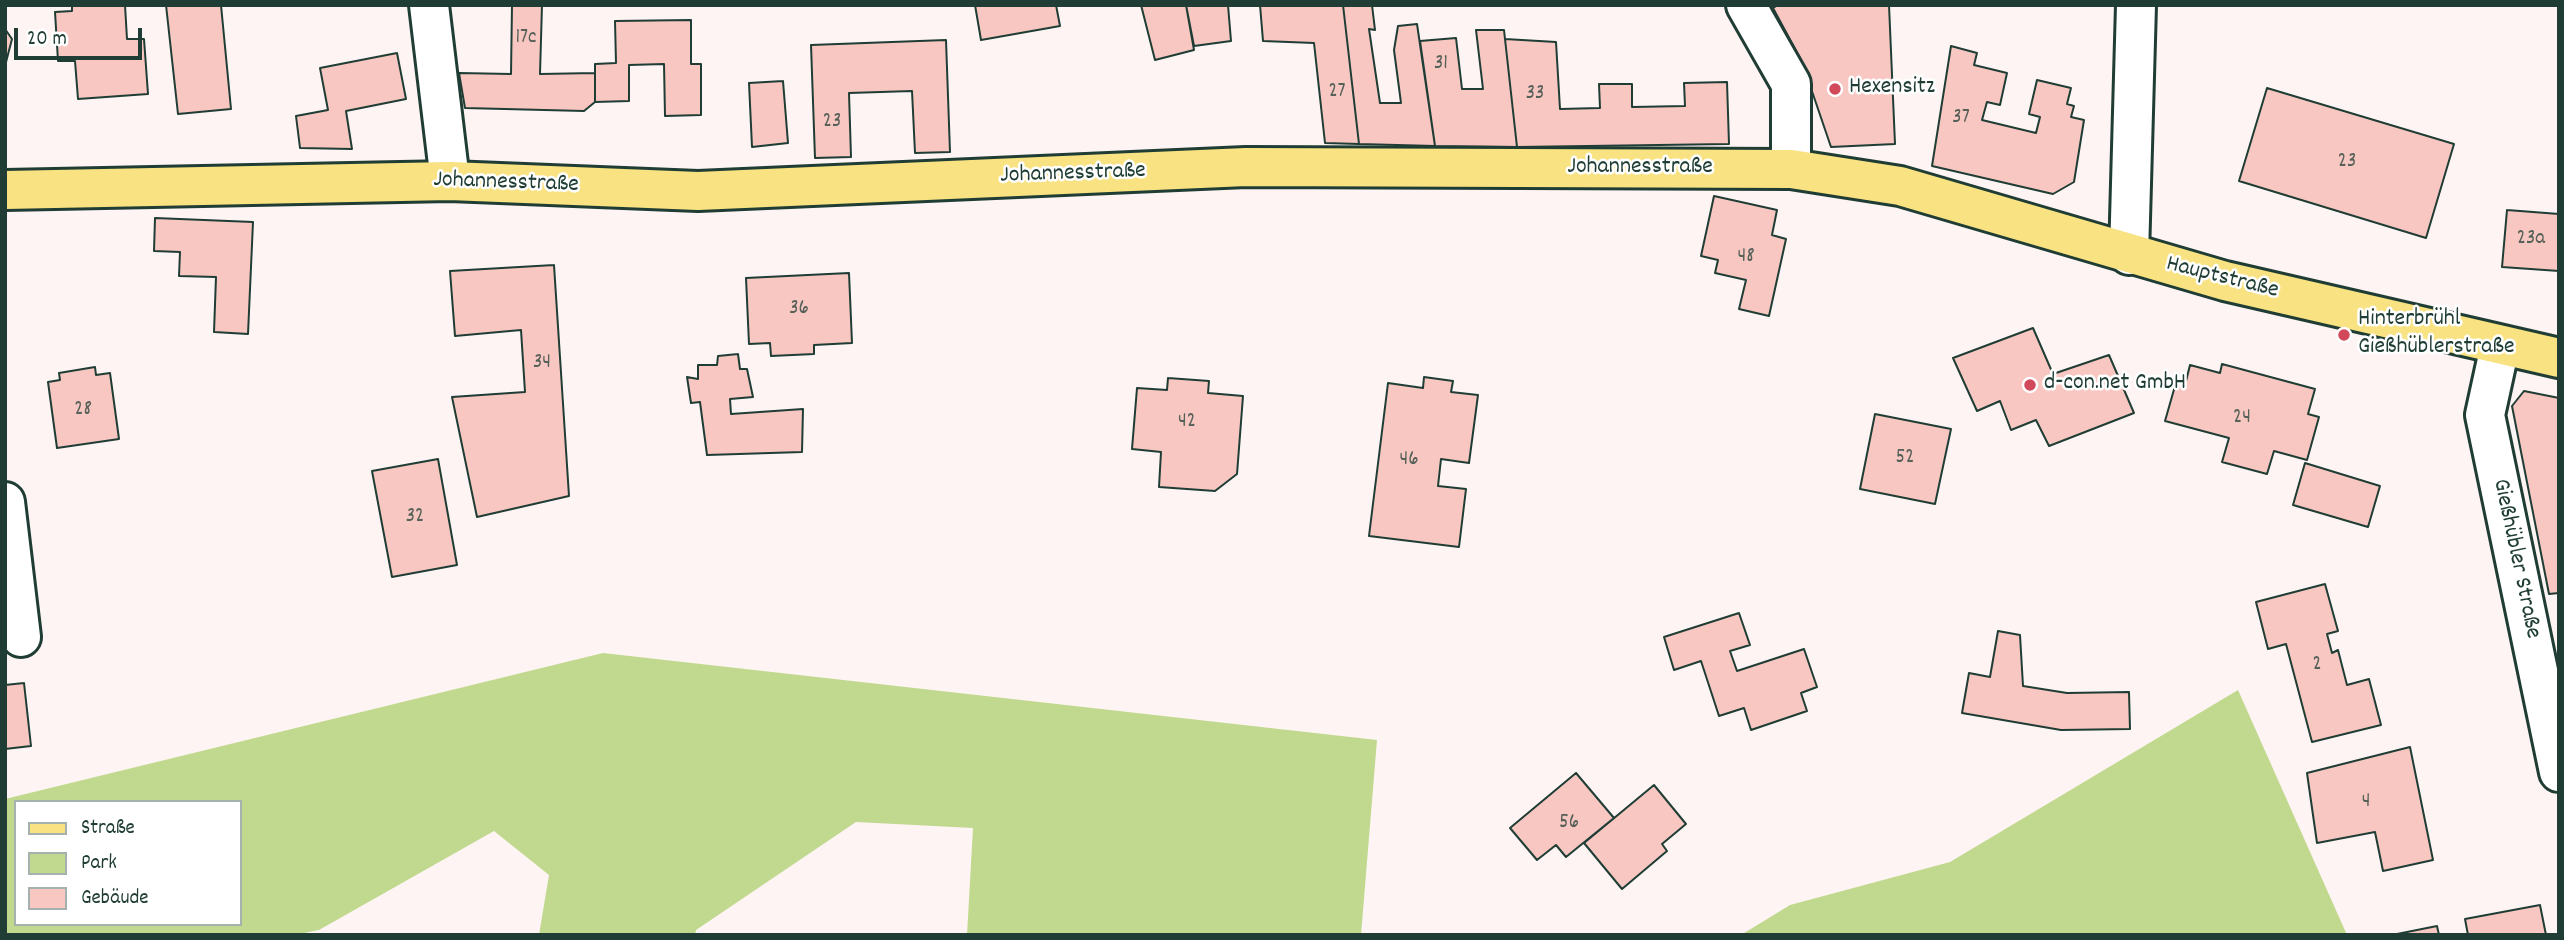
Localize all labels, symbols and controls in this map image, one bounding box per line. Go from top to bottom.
scale bar [18,14,145,58]
text: 20 m [27,25,67,55]
house number: 17c [515,26,537,52]
house number: 31 [1434,52,1448,78]
place label: Hexensitz [1849,75,1935,103]
house number: 27 [1328,80,1346,106]
marker: Hexensitz [1827,81,1843,97]
house number: 33 [1526,82,1544,108]
house number: 37 [1952,106,1970,132]
house number: 23 [823,110,841,136]
house number: 23 [2338,150,2356,176]
street label: Johannesstraße [1567,155,1713,183]
street label: Johannesstraße [1000,158,1146,192]
street label: Johannesstraße [433,167,579,201]
house number: 23a [2517,227,2545,253]
house number: 48 [1737,245,1755,271]
street label: Hauptstraße [2163,251,2281,307]
house number: 36 [789,297,809,323]
place label: Hinterbrühl Gießhüblerstraße [2358,307,2514,363]
marker: Hinterbrühl Gießhüblerstraße [2336,327,2352,343]
house number: 34 [533,351,551,377]
place label: d-con.net GmbH [2044,371,2186,399]
marker: d-con.net GmbH [2022,377,2038,393]
house number: 28 [74,398,92,424]
house number: 24 [2233,406,2251,432]
house number: 42 [1178,410,1196,436]
house number: 52 [1896,446,1914,472]
house number: 46 [1399,448,1419,474]
street label: Gießhübler Straße [2484,477,2546,641]
house number: 32 [406,505,424,531]
house number: 2 [2312,653,2322,679]
house number: 4 [2362,790,2370,816]
legend [14,800,242,926]
house number: 56 [1559,811,1579,837]
text: Straße [81,814,135,844]
text: Park [81,849,117,879]
text: Gebäude [81,884,149,914]

